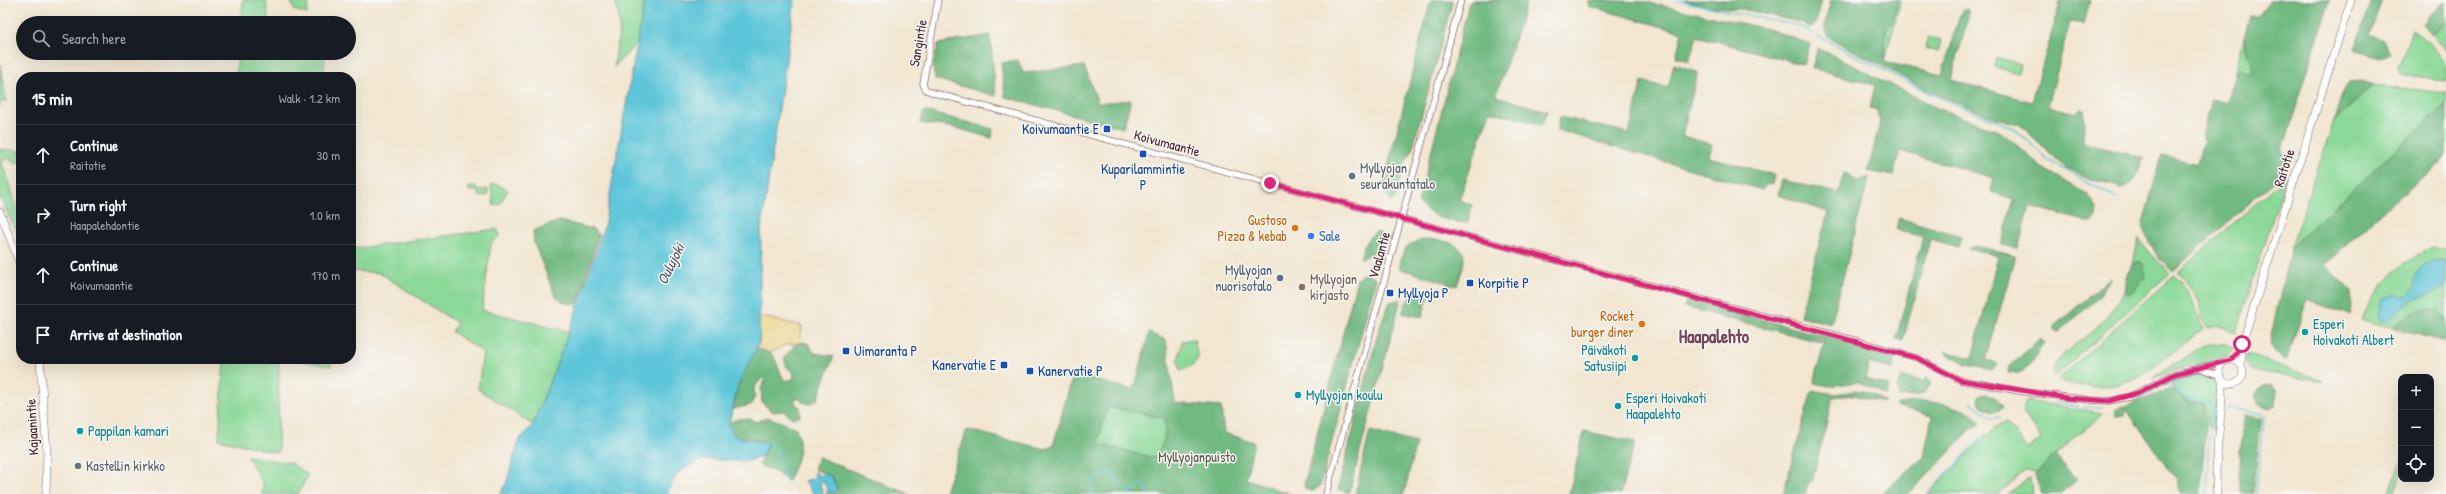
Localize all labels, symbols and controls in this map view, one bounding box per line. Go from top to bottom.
search box [16,16,356,60]
street label: Sangintie [904,17,932,68]
icon: search [30,27,52,49]
text: Search here [62,28,126,49]
text: 15 min [32,87,72,110]
text: Walk · 1.2 km [279,89,340,107]
place label: Koivumaantie E [1022,119,1099,138]
marker: Koivumaantie E [1102,124,1112,134]
street label: Koivumaantie [1132,125,1203,161]
text: Continue [70,135,118,156]
icon: ahead [32,144,54,166]
text: 30 m [317,146,340,164]
street label: Raitotie [2268,146,2299,189]
marker: Kuparilammintie P [1138,149,1148,159]
text: Raitotie [70,156,106,174]
place label: Myllyojan seurakuntatalo [1360,158,1436,193]
place label: Kuparilammintie P [1101,159,1186,194]
marker: Myllyojan seurakuntatalo [1347,171,1357,181]
route end [1261,174,1279,192]
text: Turn right [70,195,126,216]
icon: right [32,204,54,226]
text: 1.0 km [309,206,340,224]
place label: Gustoso Pizza & kebab [1217,210,1287,245]
text: Haapalehdontie [70,216,140,234]
marker: Gustoso Pizza & kebab [1290,223,1300,233]
place label: Sale [1319,226,1341,245]
street label: Vaalantie [1363,229,1394,281]
marker: Sale [1306,231,1316,241]
water label: Oulujoki [652,238,690,288]
text: Continue [70,255,118,276]
place label: Myllyojan nuorisotalo [1215,260,1272,295]
icon: ahead [32,264,54,286]
text: 170 m [311,266,340,284]
place label: Myllyojan kirjasto [1310,269,1357,305]
marker: Myllyojan nuorisotalo [1275,273,1285,283]
place label: Korpitie P [1478,273,1529,293]
text: Koivumaantie [70,276,133,294]
marker: Korpitie P [1465,278,1475,288]
marker: Myllyojan kirjasto [1297,282,1307,292]
place label: Myllyoja P [1398,283,1449,303]
marker: Myllyoja P [1385,288,1395,298]
place label: Rocket burger diner [1571,306,1635,342]
place label: Esperi Hoivakoti Albert [2313,314,2394,349]
marker: Rocket burger diner [1637,319,1647,329]
icon: arrive [32,324,54,346]
text: Arrive at destination [70,324,182,345]
district label: Haapalehto [1679,324,1750,350]
marker: Esperi Hoivakoti Albert [2300,327,2310,337]
route start [2233,335,2251,353]
place label: Päiväkoti Satusiipi [1581,340,1627,376]
place label: Uimaranta P [854,341,917,360]
marker: Uimaranta P [841,346,851,356]
marker: Päiväkoti Satusiipi [1630,353,1640,363]
place label: Kanervatie E [932,355,996,374]
marker: Kanervatie E [999,360,1009,370]
place label: Kanervatie P [1038,361,1103,380]
marker: Kanervatie P [1025,366,1035,376]
map controls [2398,374,2434,482]
button: + [2398,374,2434,410]
place label: Myllyojan koulu [1306,385,1383,405]
place label: Esperi Hoivakoti Haapalehto [1626,388,1707,424]
marker: Myllyojan koulu [1293,390,1303,400]
street label: Kajaanintie [21,398,43,456]
marker: Esperi Hoivakoti Haapalehto [1613,401,1623,411]
button: − [2398,410,2434,446]
place label: Pappilan kamari [88,421,169,441]
marker: Pappilan kamari [75,426,85,436]
button: locate [2398,446,2434,482]
park label: Myllyojanpuisto [1158,447,1236,467]
place label: Kastellin kirkko [86,456,165,475]
marker: Kastellin kirkko [73,461,83,471]

